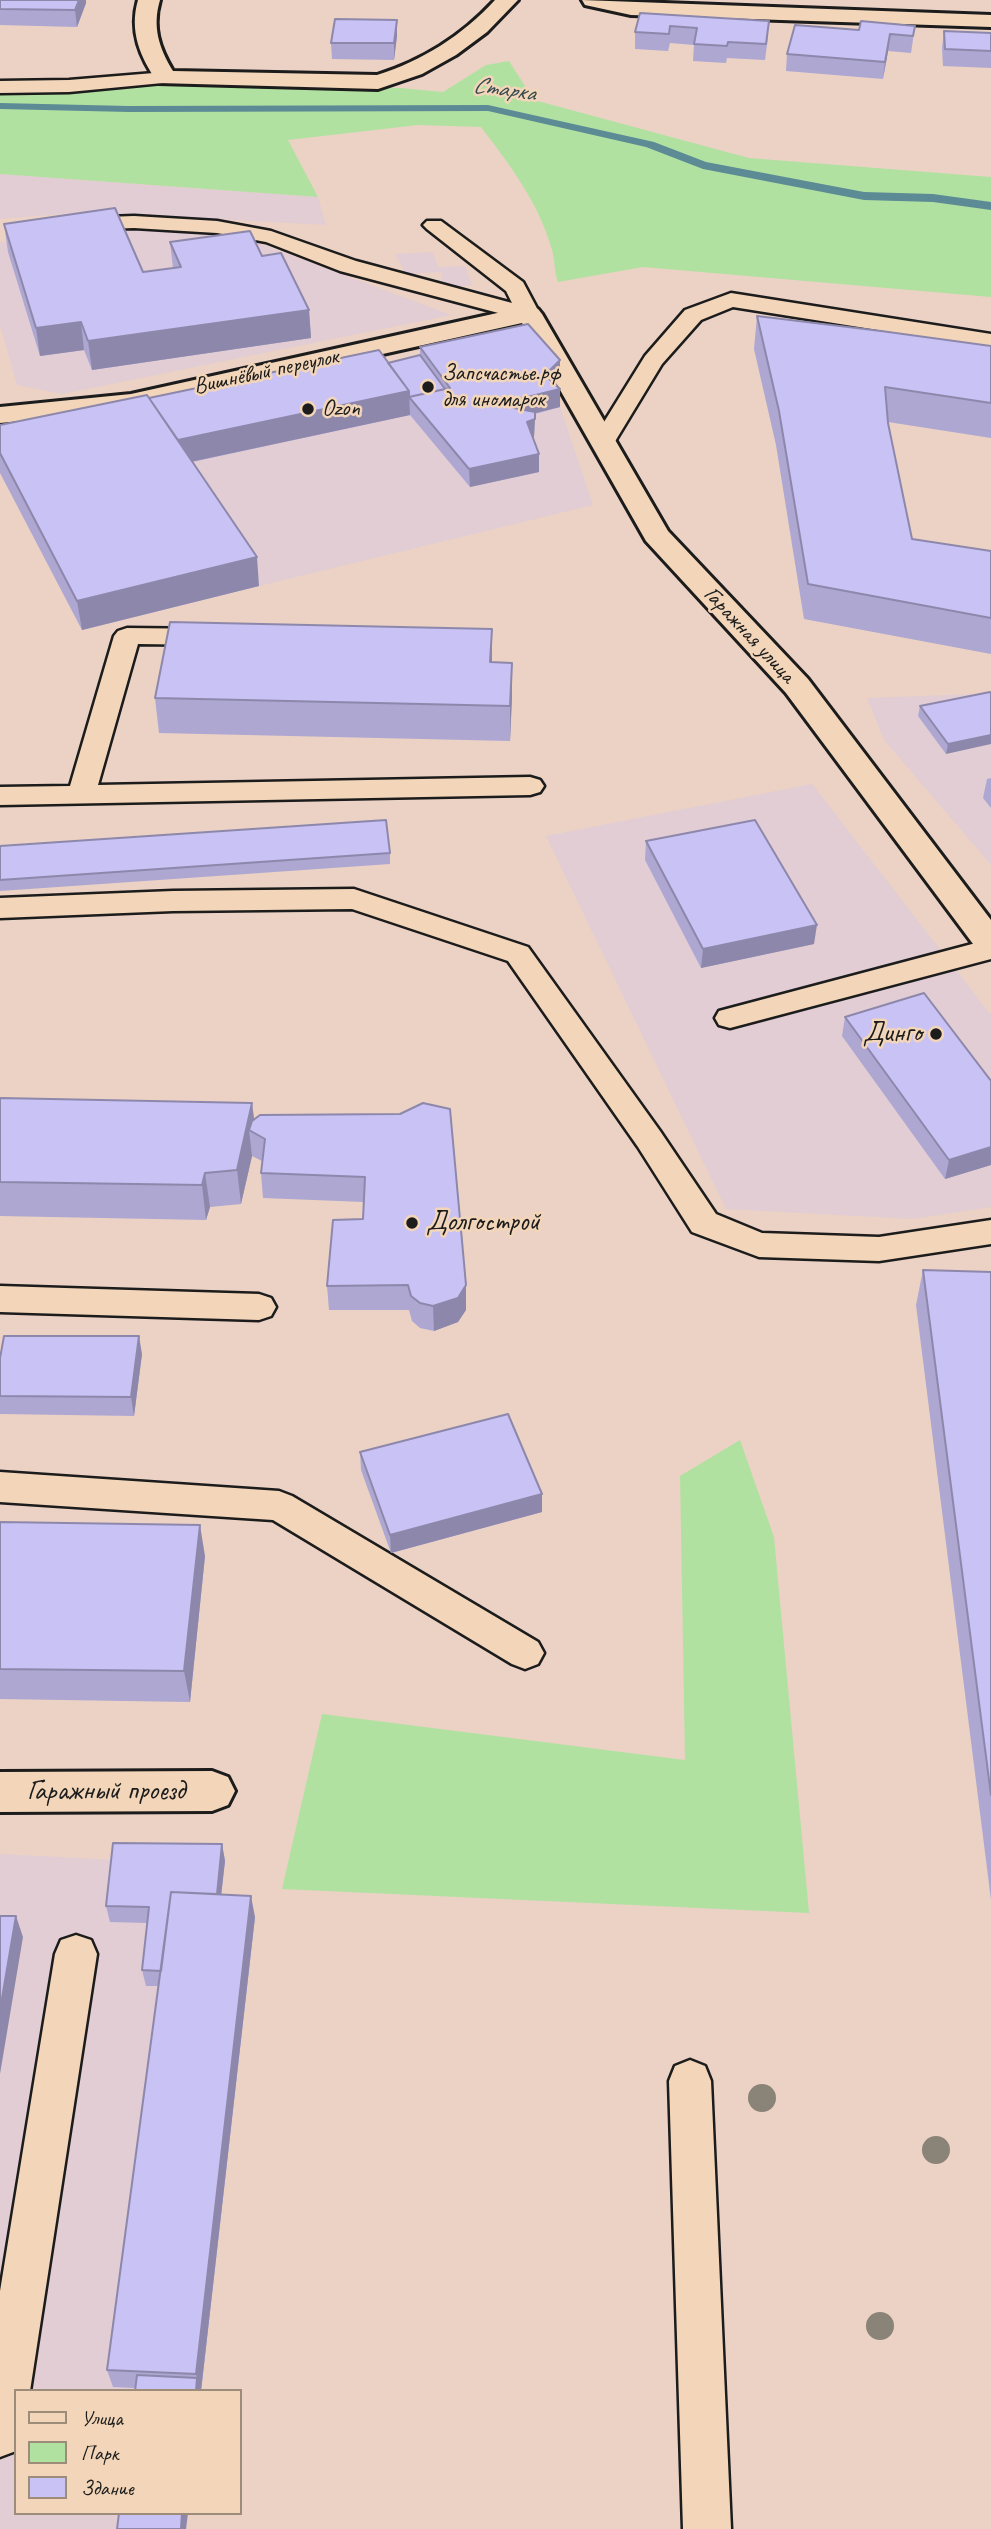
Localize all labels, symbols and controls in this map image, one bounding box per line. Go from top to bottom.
water label: Старка [471,71,537,109]
street label: Вишнёвый переулок [191,343,341,401]
place label: Запсчастье.рф для иномарок [442,360,560,414]
marker: Запсчастье.рф для иномарок [420,379,436,395]
place label: Ozon [322,395,360,423]
marker: Ozon [300,401,316,417]
street label: Гаражная улица [697,581,801,689]
place label: Динго [863,1017,922,1051]
marker: Динго [928,1026,944,1042]
place label: Долгострой [426,1206,540,1240]
marker: Долгострой [404,1215,420,1231]
street label: Гаражный проезд [27,1775,185,1809]
legend [14,2389,242,2515]
text: Улица [81,2405,123,2431]
text: Парк [81,2440,118,2466]
text: Здание [81,2475,134,2501]

